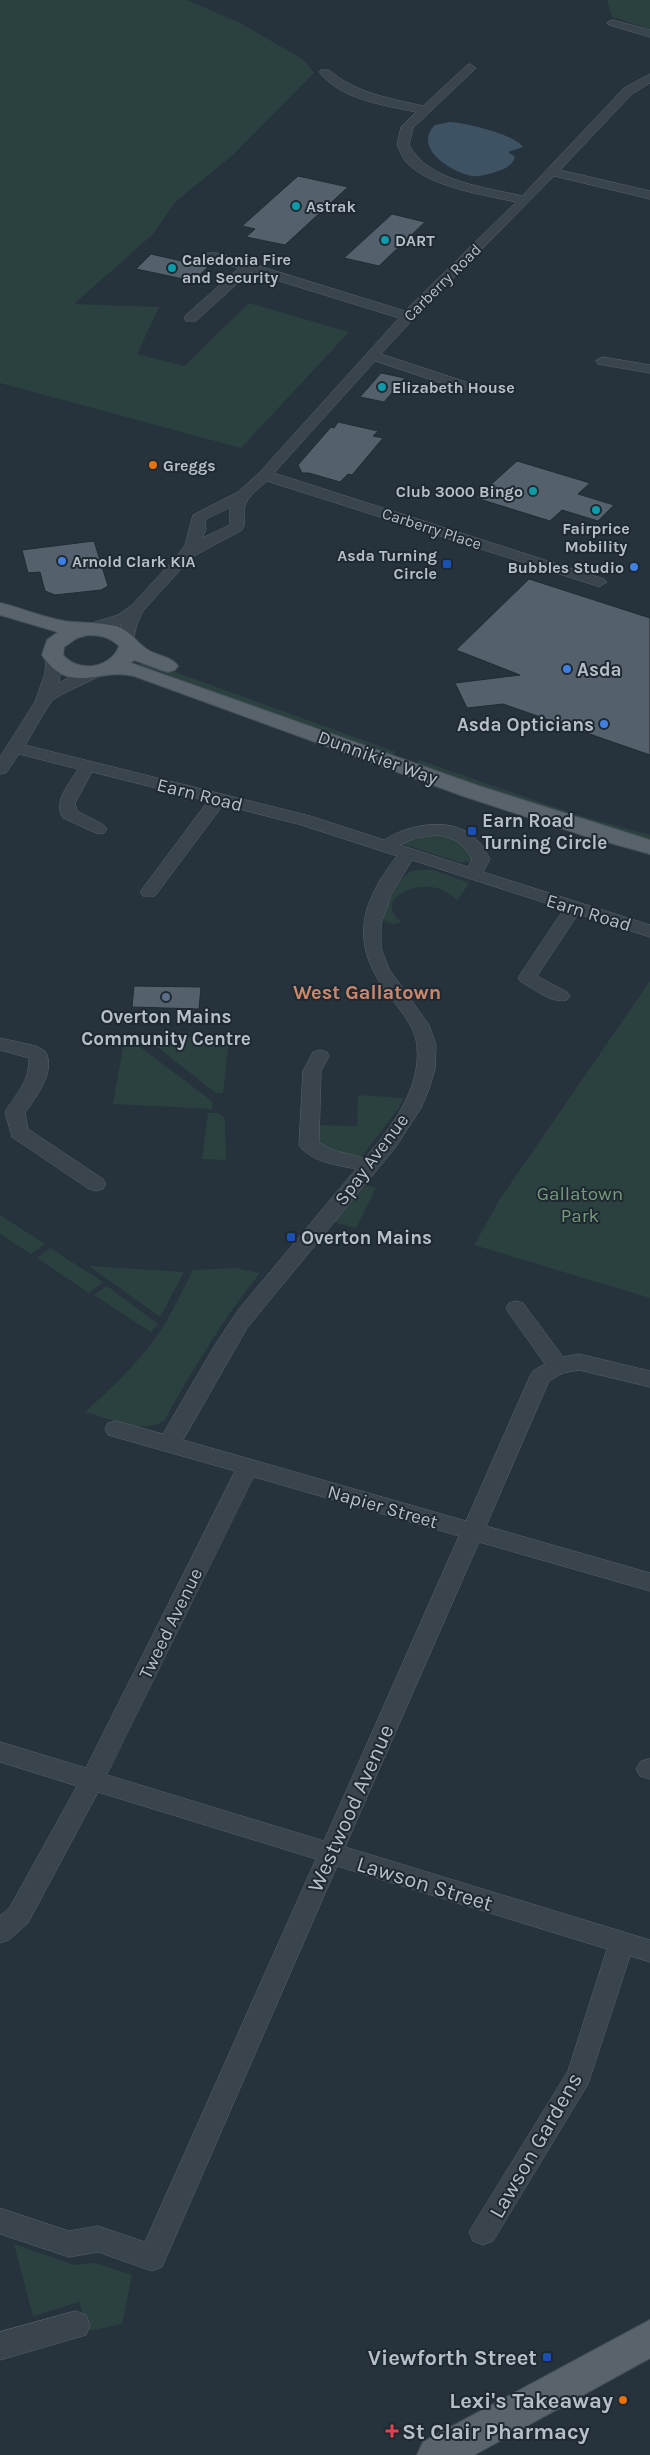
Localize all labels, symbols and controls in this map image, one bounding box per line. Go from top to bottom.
place label: Astrak [306,197,356,216]
marker: Astrak [290,200,302,212]
place label: DART [395,231,435,250]
marker: DART [379,234,391,246]
street label: Carberry Road [400,240,485,325]
place label: Caledonia Fire and Security [182,250,291,287]
marker: Caledonia Fire and Security [166,262,178,274]
place label: Elizabeth House [392,378,515,397]
marker: Elizabeth House [376,381,388,393]
place label: Greggs [163,456,216,475]
marker: Greggs [147,459,159,471]
place label: Club 3000 Bingo [396,482,523,501]
marker: Club 3000 Bingo [527,485,539,497]
street label: Carberry Place [380,503,484,554]
marker: Fairprice Mobility [590,504,602,516]
place label: Fairprice Mobility [562,519,630,556]
place label: Asda Turning Circle [337,546,437,583]
place label: Arnold Clark KIA [72,552,196,571]
marker: Arnold Clark KIA [56,555,68,567]
marker: Asda Turning Circle [441,558,453,570]
place label: Bubbles Studio [507,558,624,577]
marker: Bubbles Studio [628,561,640,573]
place label: Asda [577,659,622,681]
marker: Asda [561,663,573,675]
place label: Asda Opticians [457,714,594,736]
marker: Asda Opticians [598,718,610,730]
street label: Dunnikier Way [315,726,441,790]
street label: Earn Road [155,774,245,816]
place label: Earn Road Turning Circle [482,810,607,854]
marker: Earn Road Turning Circle [466,825,478,837]
street label: Earn Road [544,890,634,936]
district label: West Gallatown [293,981,441,1004]
marker: Overton Mains Community Centre [160,991,172,1003]
place label: Overton Mains Community Centre [81,1006,251,1050]
street label: Spay Avenue [330,1109,413,1210]
park label: Gallatown Park [537,1183,623,1227]
place label: Overton Mains [301,1227,432,1249]
marker: Overton Mains [285,1231,297,1243]
street label: Napier Street [325,1481,440,1533]
street label: Tweed Avenue [135,1564,207,1682]
street label: Westwood Avenue [302,1721,400,1896]
street label: Lawson Street [354,1851,496,1917]
street label: Lawson Gardens [484,2068,588,2223]
place label: Viewforth Street [368,2345,537,2371]
marker: Viewforth Street [541,2351,553,2363]
place label: Lexi's Takeaway [449,2388,613,2414]
marker: Lexi's Takeaway [617,2394,629,2406]
place label: St Clair Pharmacy [402,2419,590,2445]
marker: St Clair Pharmacy [386,2425,398,2437]

